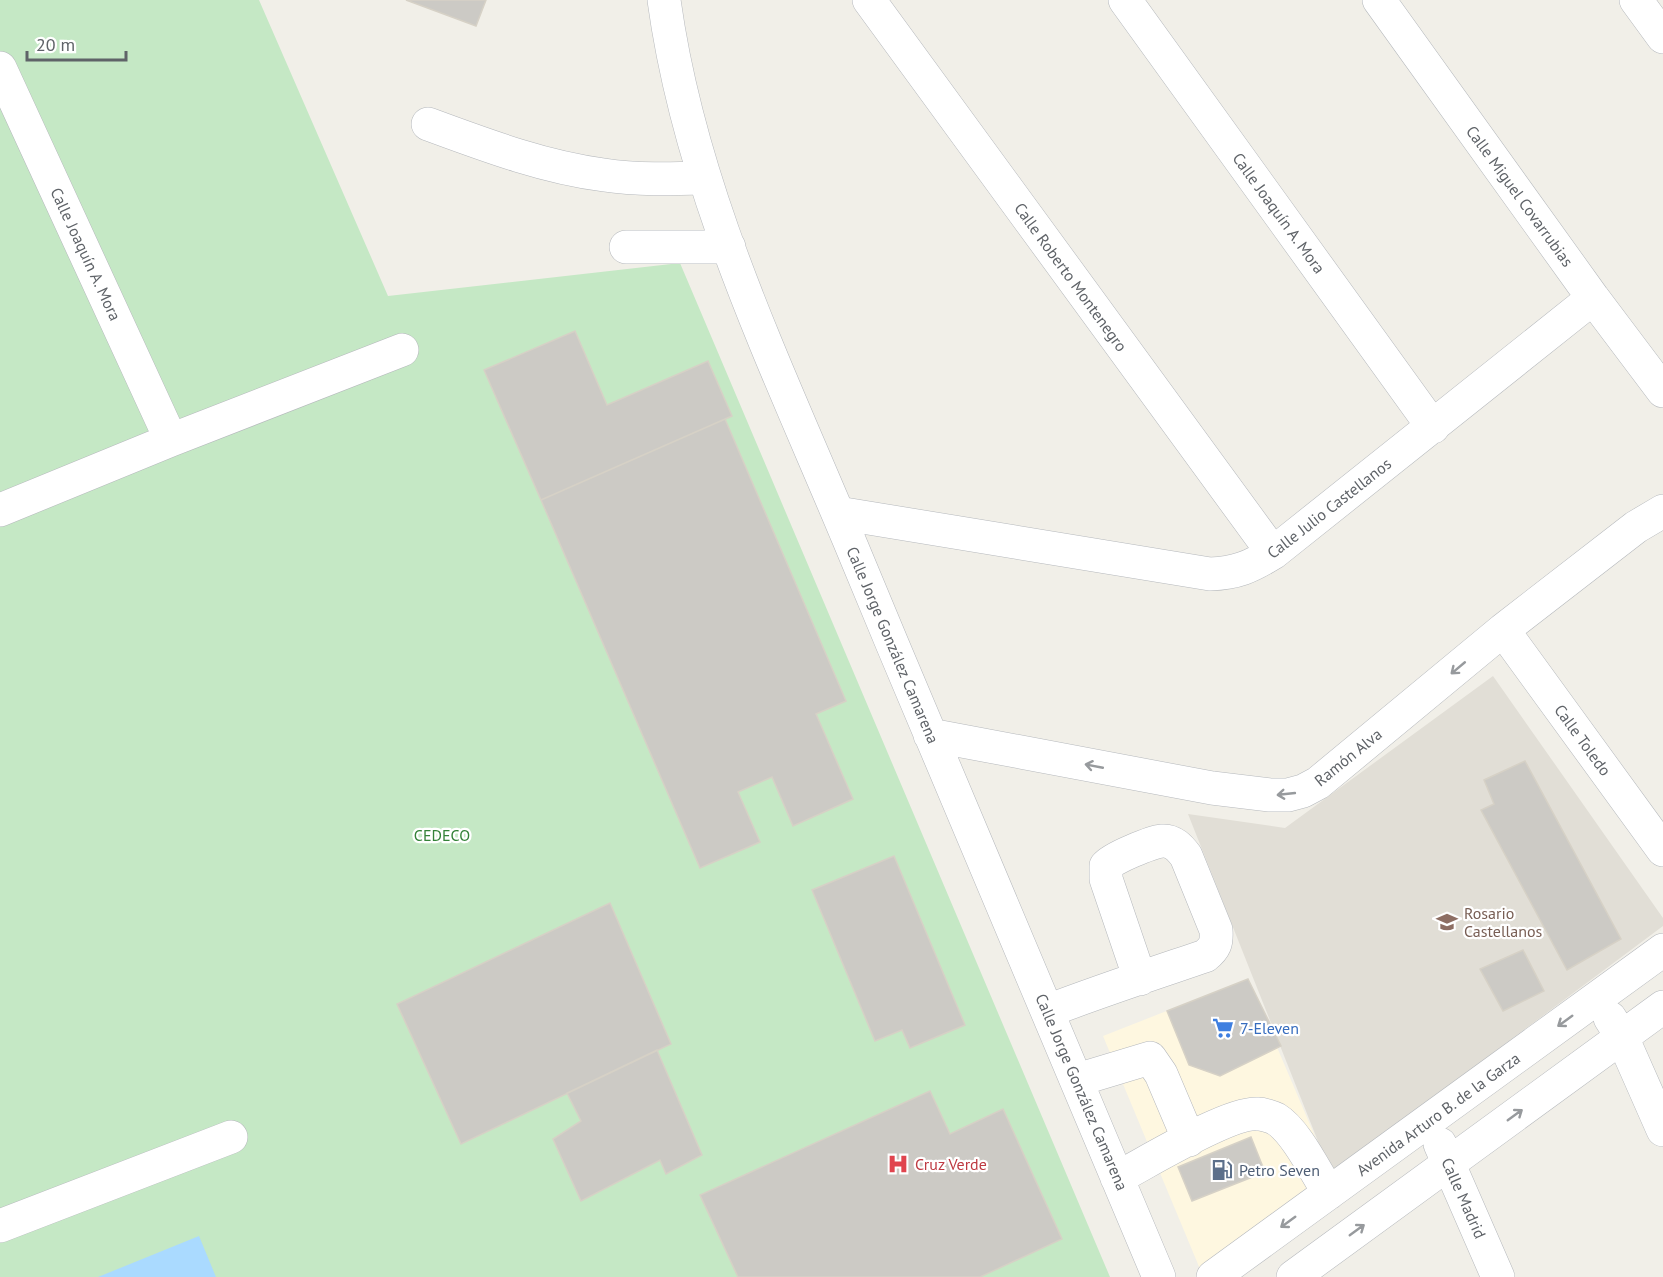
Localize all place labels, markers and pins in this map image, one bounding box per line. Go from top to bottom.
place label: Rosario Castellanos [1464,903,1543,941]
school or university icon: Rosario Castellanos [1435,910,1459,934]
supermarket icon: 7-Eleven [1211,1016,1235,1040]
place label: 7-Eleven [1240,1018,1299,1038]
hospital icon: Cruz Verde [886,1152,910,1176]
place label: Cruz Verde [915,1154,987,1174]
fuel station icon: Petro Seven [1210,1158,1234,1182]
place label: Petro Seven [1239,1160,1320,1180]

